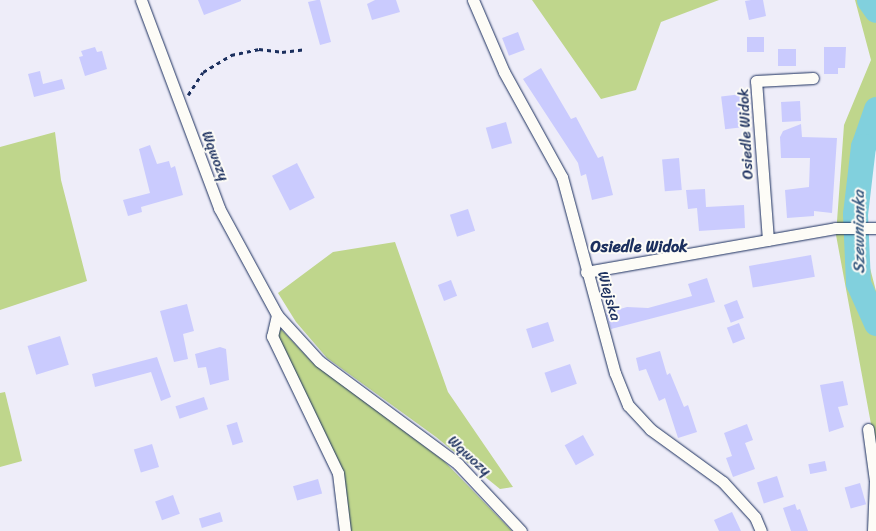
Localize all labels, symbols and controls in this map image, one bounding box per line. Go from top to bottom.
street label: Osiedle Widok [735,88,757,180]
street label: Wąwozy [197,129,233,183]
water label: Szewnianka [849,190,869,274]
district label: Osiedle Widok [590,237,688,257]
street label: Wiejska [593,269,625,323]
street label: Wąwozy [444,432,494,480]

